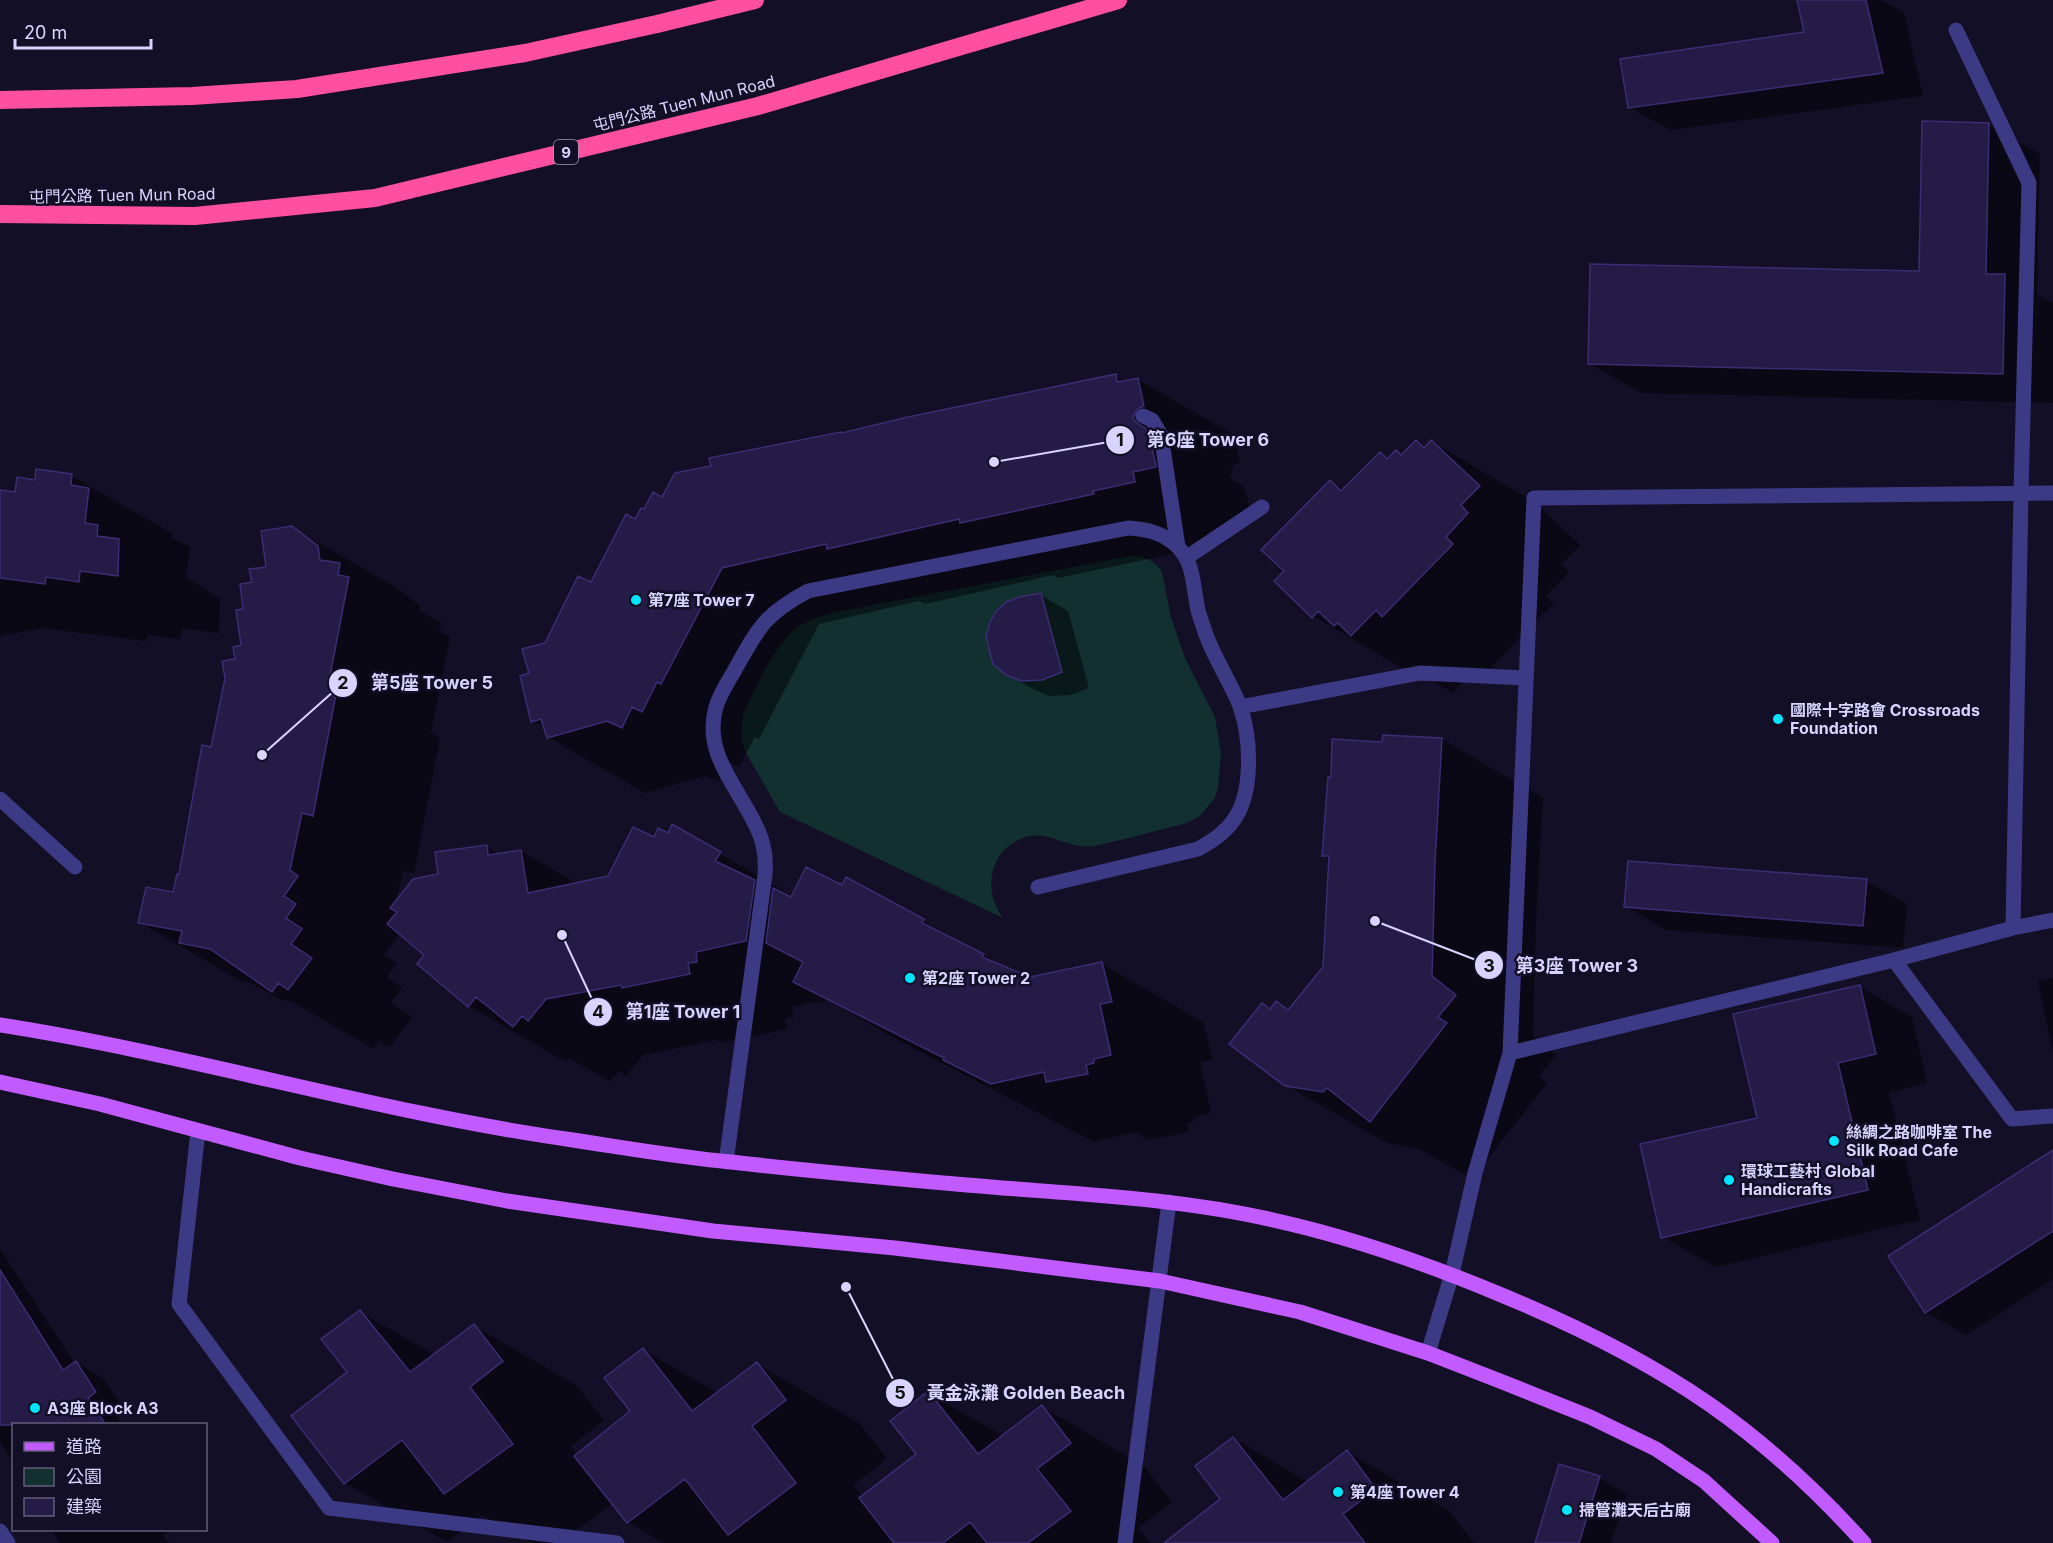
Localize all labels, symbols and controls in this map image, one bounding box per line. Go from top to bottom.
scale bar [15,12,152,50]
text: 20 m [24,22,67,43]
street label: 屯門公路 Tuen Mun Road [591,71,777,135]
road number: 9 [554,140,578,164]
street label: 屯門公路 Tuen Mun Road [28,183,216,207]
callout: 第6座 Tower 6 [1105,422,1281,458]
text: 1 [1116,429,1124,450]
text: 第6座 Tower 6 [1147,429,1269,450]
place label: 第7座 Tower 7 [648,590,755,610]
marker: 第7座 Tower 7 [629,593,643,607]
callout: 第5座 Tower 5 [328,665,505,701]
text: 2 [337,672,349,693]
text: 第5座 Tower 5 [371,672,493,693]
place label: 國際十字路會 Crossroads Foundation [1790,700,1980,738]
marker: 國際十字路會 Crossroads Foundation [1771,712,1785,726]
callout: 第3座 Tower 3 [1474,947,1650,983]
text: 3 [1483,955,1495,976]
text: 第3座 Tower 3 [1516,955,1638,976]
place label: 第2座 Tower 2 [922,968,1030,988]
marker: 第2座 Tower 2 [903,971,917,985]
callout: 第1座 Tower 1 [583,994,752,1030]
text: 4 [592,1001,604,1022]
text: 第1座 Tower 1 [626,1001,740,1022]
place label: 絲綢之路咖啡室 The Silk Road Cafe [1846,1122,1992,1160]
marker: 絲綢之路咖啡室 The Silk Road Cafe [1827,1134,1841,1148]
place label: 環球工藝村 Global Handicrafts [1741,1161,1875,1199]
marker: 環球工藝村 Global Handicrafts [1722,1173,1736,1187]
callout: 黃金泳灘 Golden Beach [885,1375,1138,1411]
text: 5 [894,1382,906,1403]
text: 黃金泳灘 Golden Beach [927,1382,1125,1403]
place label: A3座 Block A3 [47,1398,159,1418]
marker: A3座 Block A3 [28,1401,42,1415]
legend [12,1423,207,1531]
text: 道路 [66,1436,102,1457]
text: 公園 [66,1466,102,1487]
place label: 第4座 Tower 4 [1350,1482,1460,1502]
marker: 第4座 Tower 4 [1331,1485,1345,1499]
text: 建築 [66,1496,102,1517]
place label: 掃管灘天后古廟 [1579,1500,1691,1520]
marker: 掃管灘天后古廟 [1560,1503,1574,1517]

